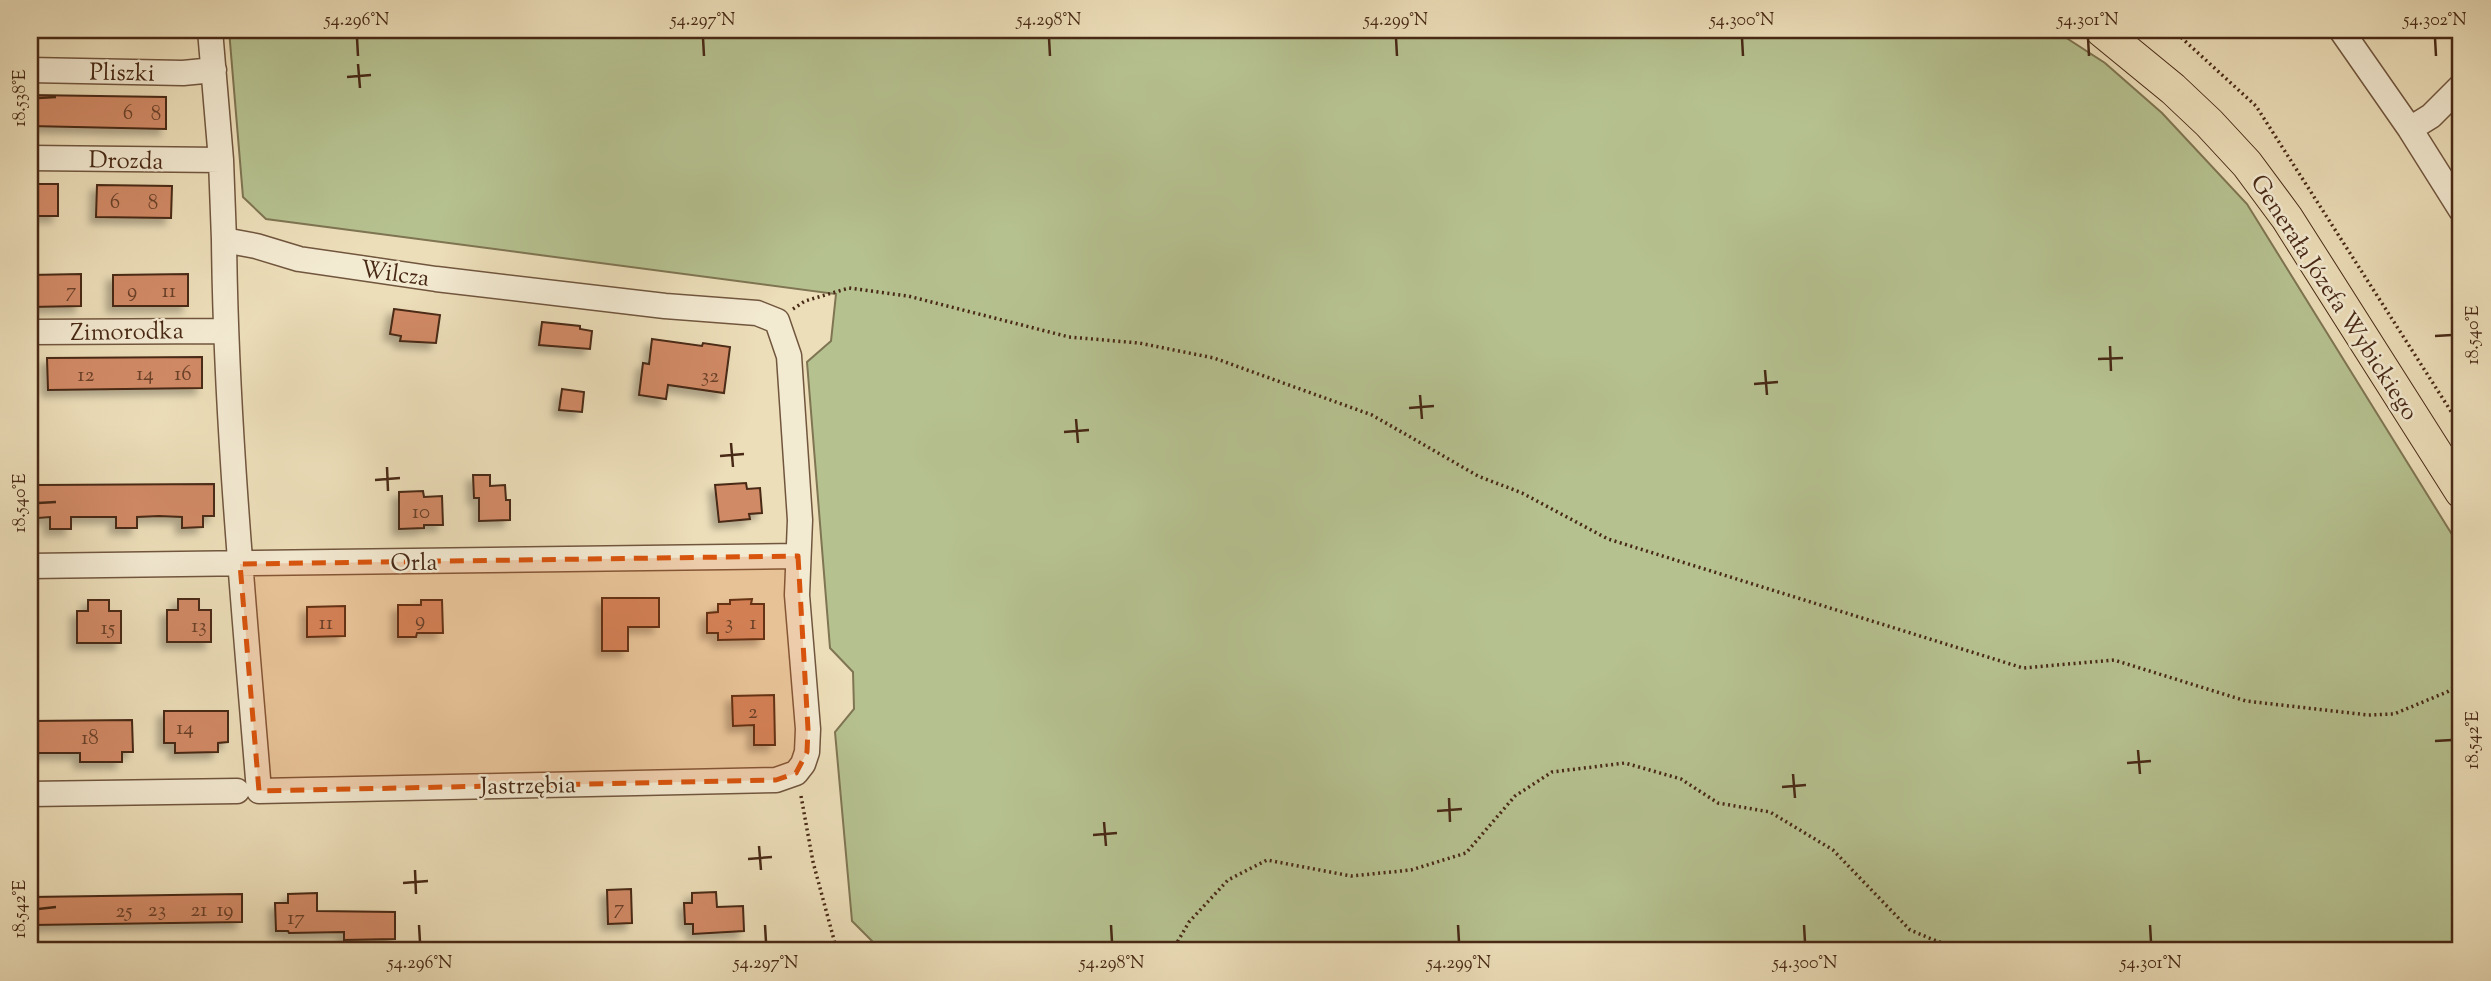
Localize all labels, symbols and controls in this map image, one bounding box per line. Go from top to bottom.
text: 54.296°N [324,8,389,34]
text: 54.297°N [670,8,735,34]
text: 54.298°N [1016,8,1081,34]
text: 54.299°N [1363,8,1428,34]
text: 54.300°N [1709,8,1774,34]
text: 54.301°N [2056,8,2119,34]
text: 54.302°N [2402,8,2467,34]
street label: Pliszki [89,56,155,92]
text: 18.538°E [8,69,34,127]
house number: 6 [123,99,133,129]
house number: 8 [151,100,161,130]
street label: Drozda [88,144,164,180]
street label: Generała Józefa Wybickiego [2241,169,2426,428]
house number: 6 [110,188,120,218]
house number: 8 [148,189,158,219]
street label: Wilcza [358,253,432,297]
house number: 7 [66,277,77,307]
house number: 9 [127,277,137,307]
house number: 11 [162,277,176,307]
text: 18.540°E [2461,305,2487,365]
street label: Zimorodka [70,315,184,351]
house number: 14 [136,360,154,390]
house number: 16 [174,360,192,390]
house number: 12 [78,361,95,391]
house number: 32 [701,362,719,392]
text: 18.540°E [8,473,34,533]
house number: 10 [412,498,430,528]
street label: Orla [390,547,438,581]
house number: 9 [415,606,425,636]
house number: 11 [319,609,333,639]
house number: 3 [725,609,733,639]
house number: 1 [749,609,757,639]
house number: 13 [191,612,207,642]
house number: 15 [101,614,115,644]
house number: 2 [748,698,758,728]
text: 18.542°E [2461,711,2487,769]
house number: 14 [176,714,194,744]
house number: 18 [81,724,99,754]
street label: Jastrzębia [478,769,576,805]
text: 18.542°E [8,880,34,938]
house number: 7 [614,894,625,924]
house number: 23 [148,896,166,926]
house number: 21 [191,896,207,926]
house number: 19 [216,896,234,926]
house number: 25 [115,897,133,927]
house number: 17 [287,904,305,934]
text: 54.296°N [387,951,452,977]
text: 54.297°N [733,951,798,977]
text: 54.298°N [1079,951,1144,977]
text: 54.299°N [1426,951,1491,977]
text: 54.300°N [1772,951,1837,977]
text: 54.301°N [2119,951,2182,977]

